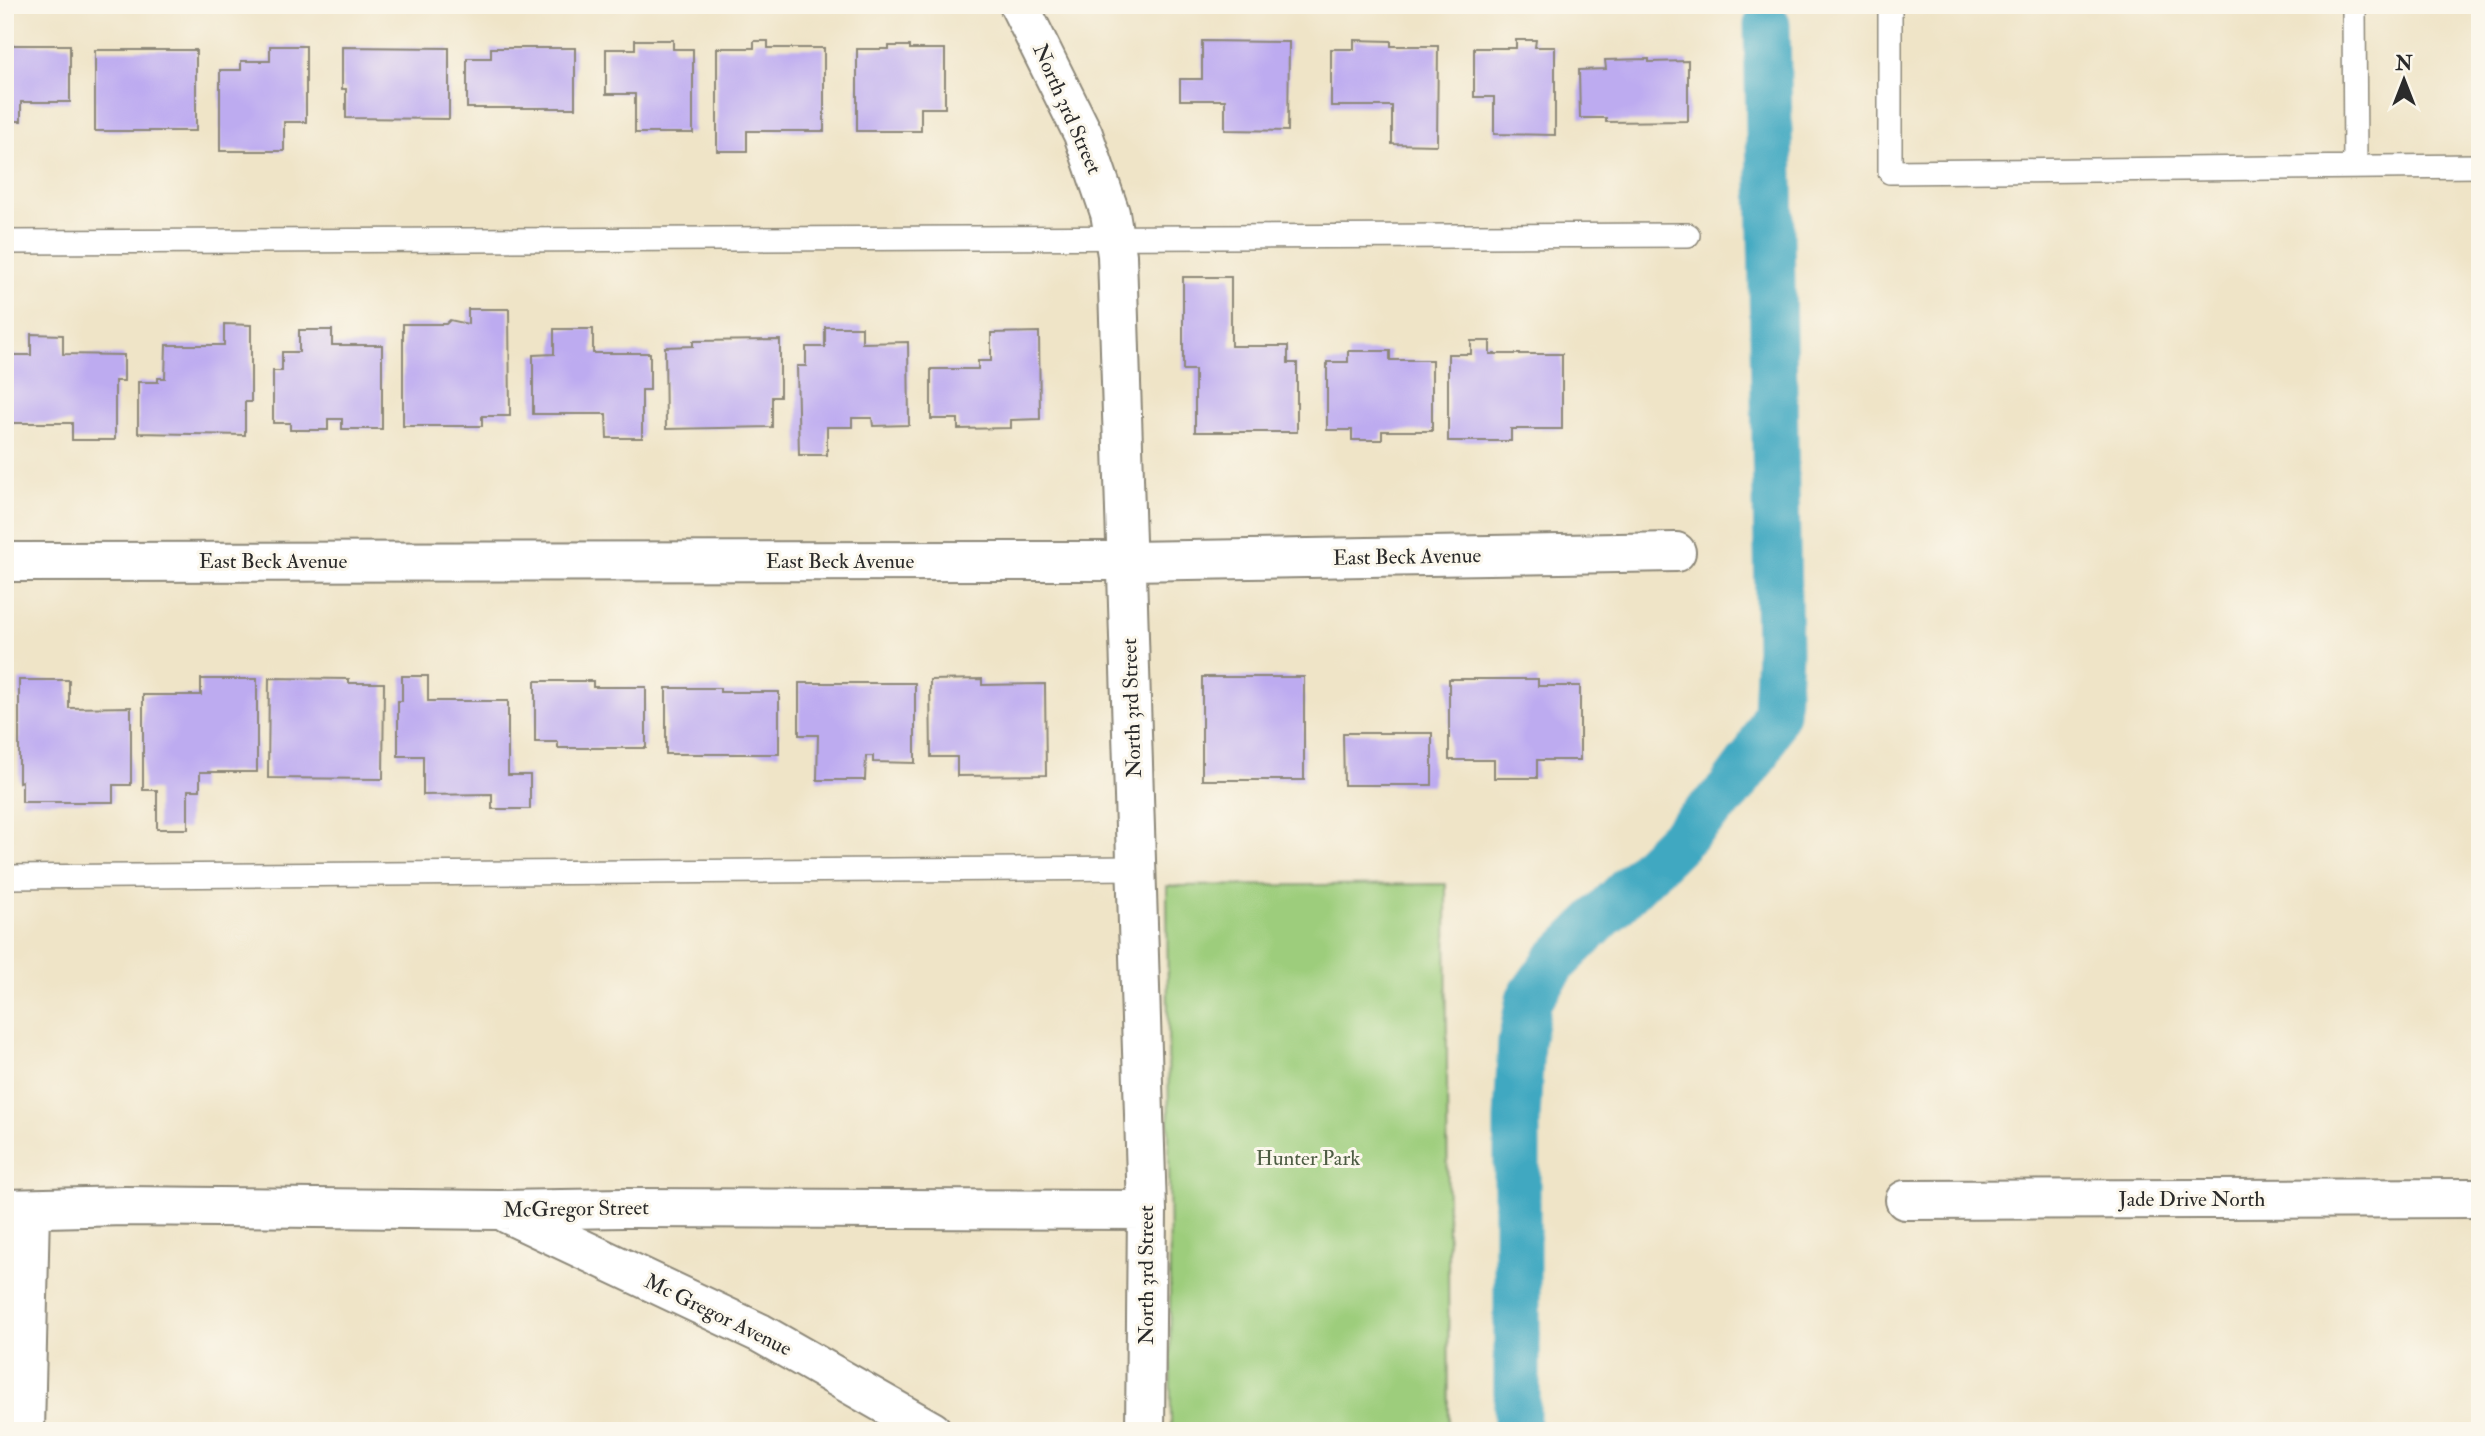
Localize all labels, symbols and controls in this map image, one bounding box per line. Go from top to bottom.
street label: North 3rd Street [1026,40,1108,178]
north arrow [2370,46,2440,116]
text: N [2394,52,2413,76]
street label: East Beck Avenue [1333,542,1482,572]
street label: East Beck Avenue [199,548,347,575]
street label: East Beck Avenue [766,548,914,575]
street label: North 3rd Street [1116,638,1148,778]
park label: Hunter Park [1256,1145,1360,1172]
street label: Jade Drive North [2118,1186,2265,1213]
street label: McGregor Street [503,1194,649,1224]
street label: North 3rd Street [1133,1205,1160,1345]
street label: Mc Gregor Avenue [640,1268,796,1362]

